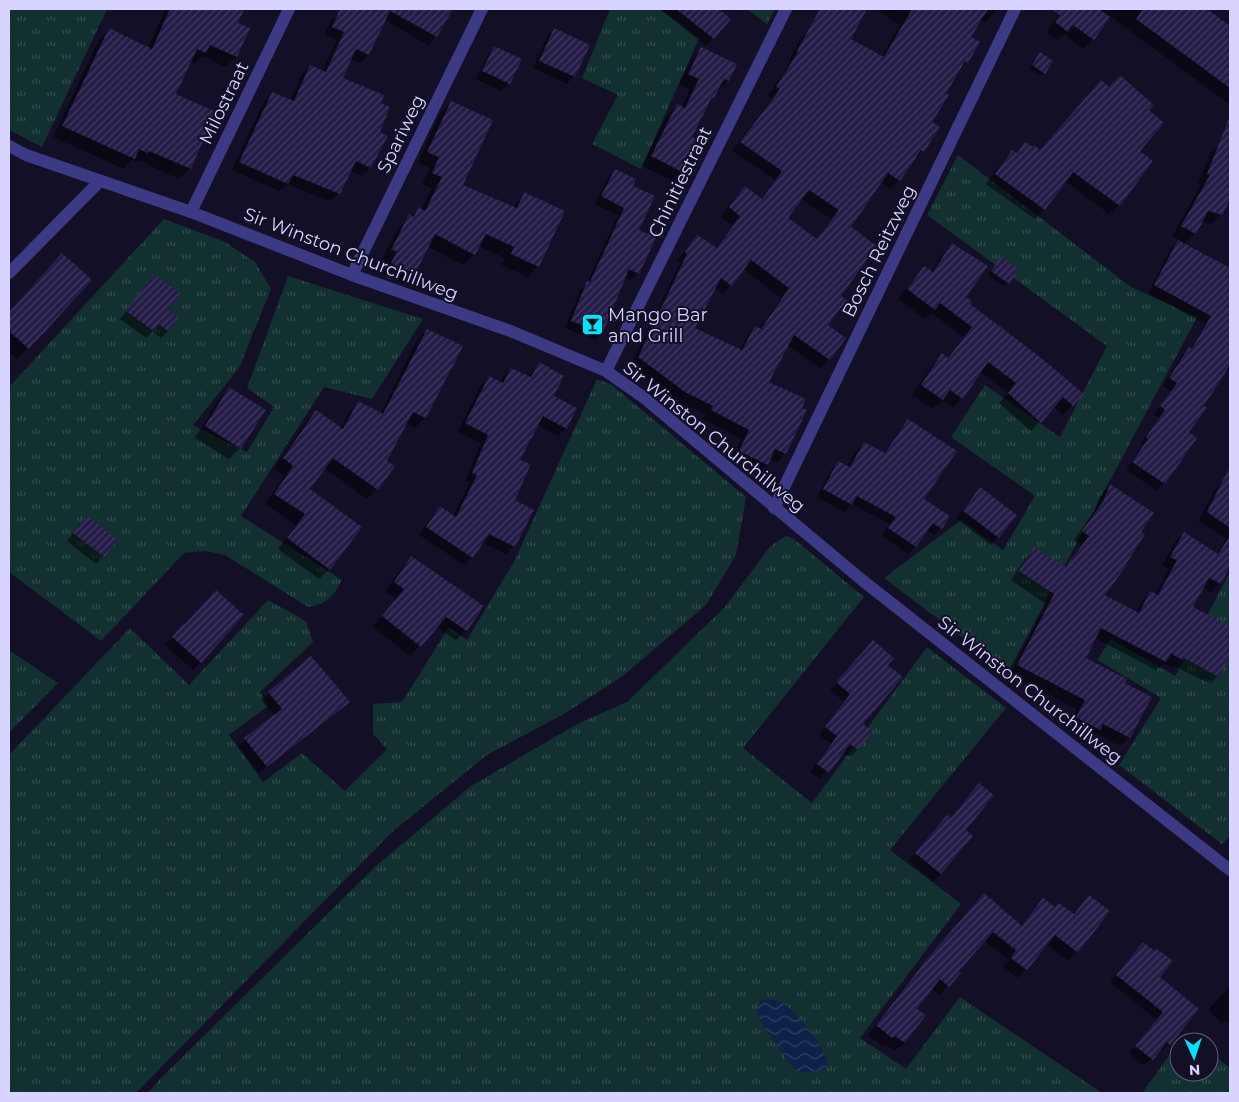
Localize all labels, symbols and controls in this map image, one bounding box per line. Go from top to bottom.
street label: Milostraat [195,58,253,148]
street label: Spariweg [373,91,429,177]
street label: Chinitiestraat [644,123,716,241]
street label: Bosch Reitzweg [838,181,920,321]
street label: Sir Winston Churchillweg [241,203,461,305]
place label: Mango Bar and Grill [608,304,708,347]
bar icon: Mango Bar and Grill [580,313,604,337]
street label: Sir Winston Churchillweg [619,357,809,517]
street label: Sir Winston Churchillweg [933,611,1127,769]
north arrow [1169,1032,1219,1082]
text: N [1189,1061,1201,1079]

